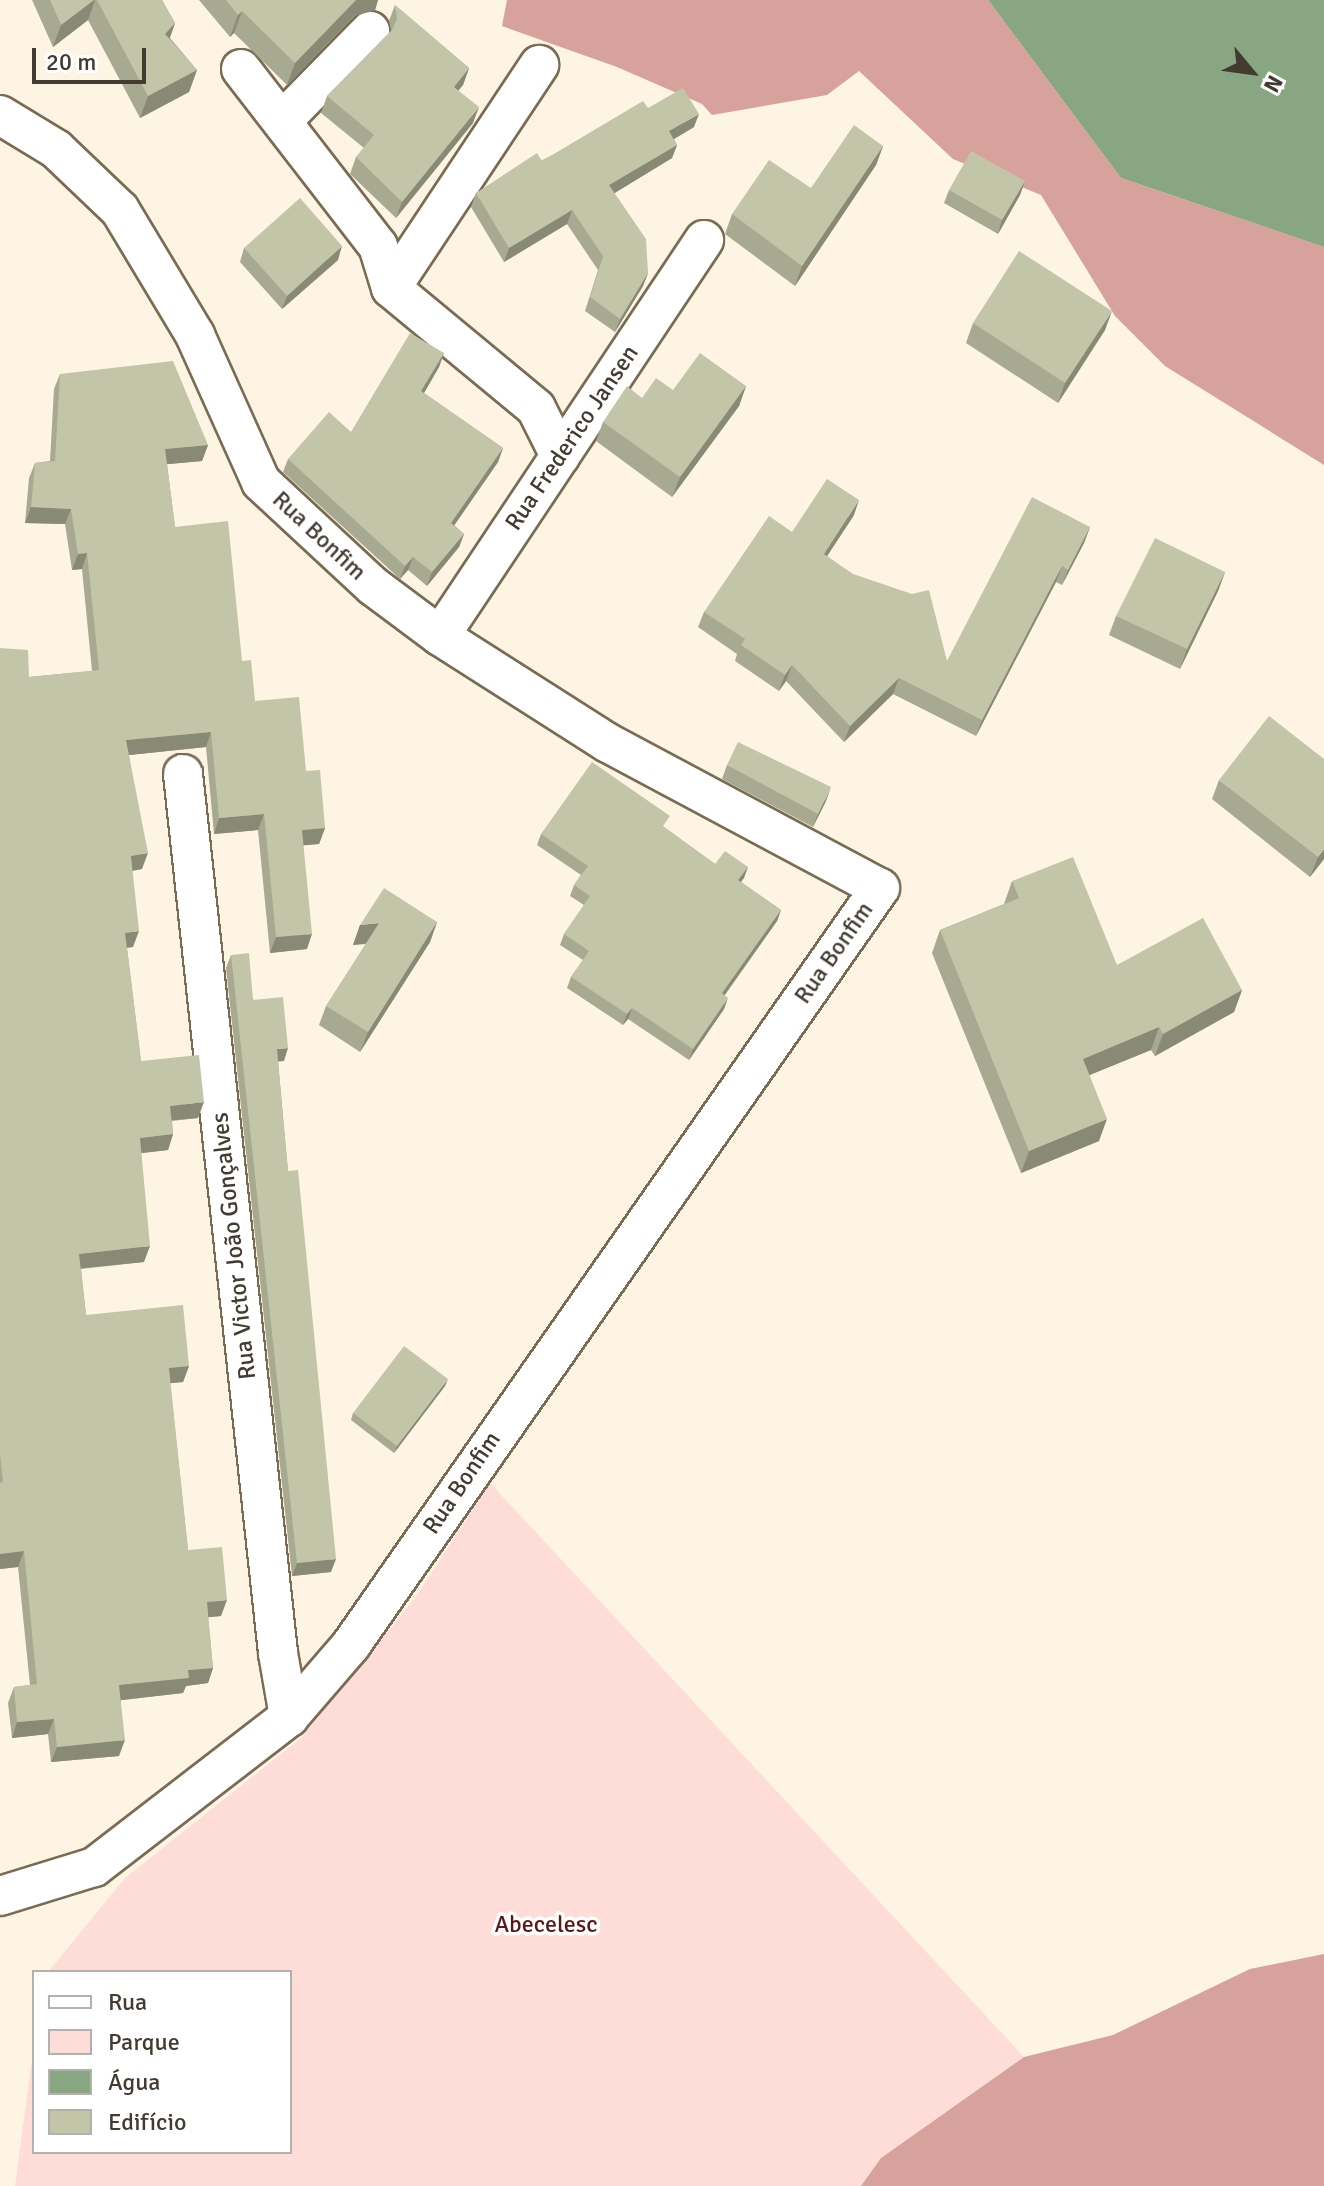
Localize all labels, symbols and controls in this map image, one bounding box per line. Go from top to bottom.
scale bar [36,32,150,82]
north arrow [1212,32,1292,112]
text: 20 m [46,47,96,77]
text: N [1258,71,1289,97]
street label: Rua Frederico Jansen [499,340,645,536]
street label: Rua Bonfim [266,485,372,587]
street label: Rua Bonfim [788,897,880,1009]
street label: Rua Victor João Gonçalves [206,1111,262,1381]
street label: Rua Bonfim [417,1426,507,1540]
park label: Abecelesc [494,1911,598,1939]
legend [32,1970,292,2154]
text: Rua [108,1987,147,2017]
text: Parque [108,2027,180,2057]
text: Água [108,2067,160,2097]
text: Edifício [108,2107,186,2137]

